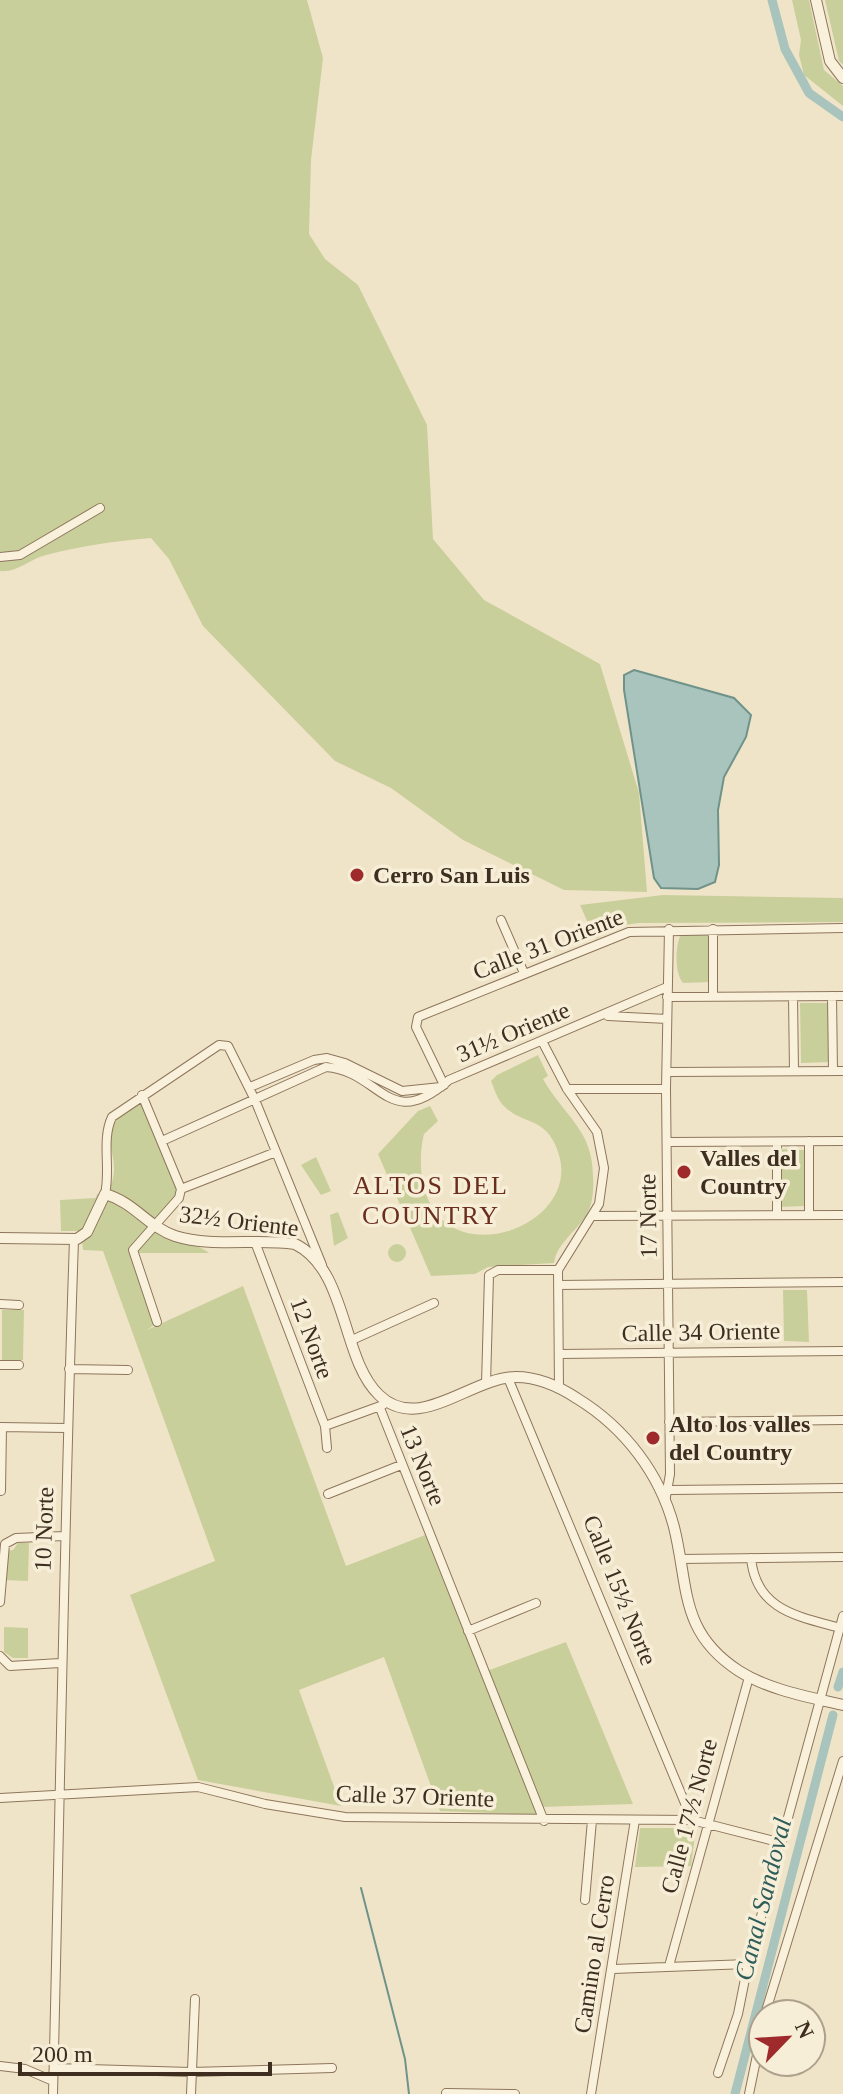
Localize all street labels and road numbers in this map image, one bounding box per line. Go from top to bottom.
street label: Calle 31 Oriente [469,903,627,985]
street label: 31½ Oriente [453,997,573,1067]
street label: 17 Norte [634,1173,662,1259]
street label: 32½ Oriente [178,1201,300,1241]
street label: 12 Norte [285,1294,339,1382]
street label: Calle 34 Oriente [621,1318,781,1346]
street label: 13 Norte [395,1421,451,1509]
street label: 10 Norte [30,1486,58,1572]
street label: Calle 15½ Norte [578,1511,662,1669]
street label: Calle 17½ Norte [656,1736,722,1896]
street label: Calle 37 Oriente [335,1780,495,1812]
street label: Camino al Cerro [569,1873,619,2035]

